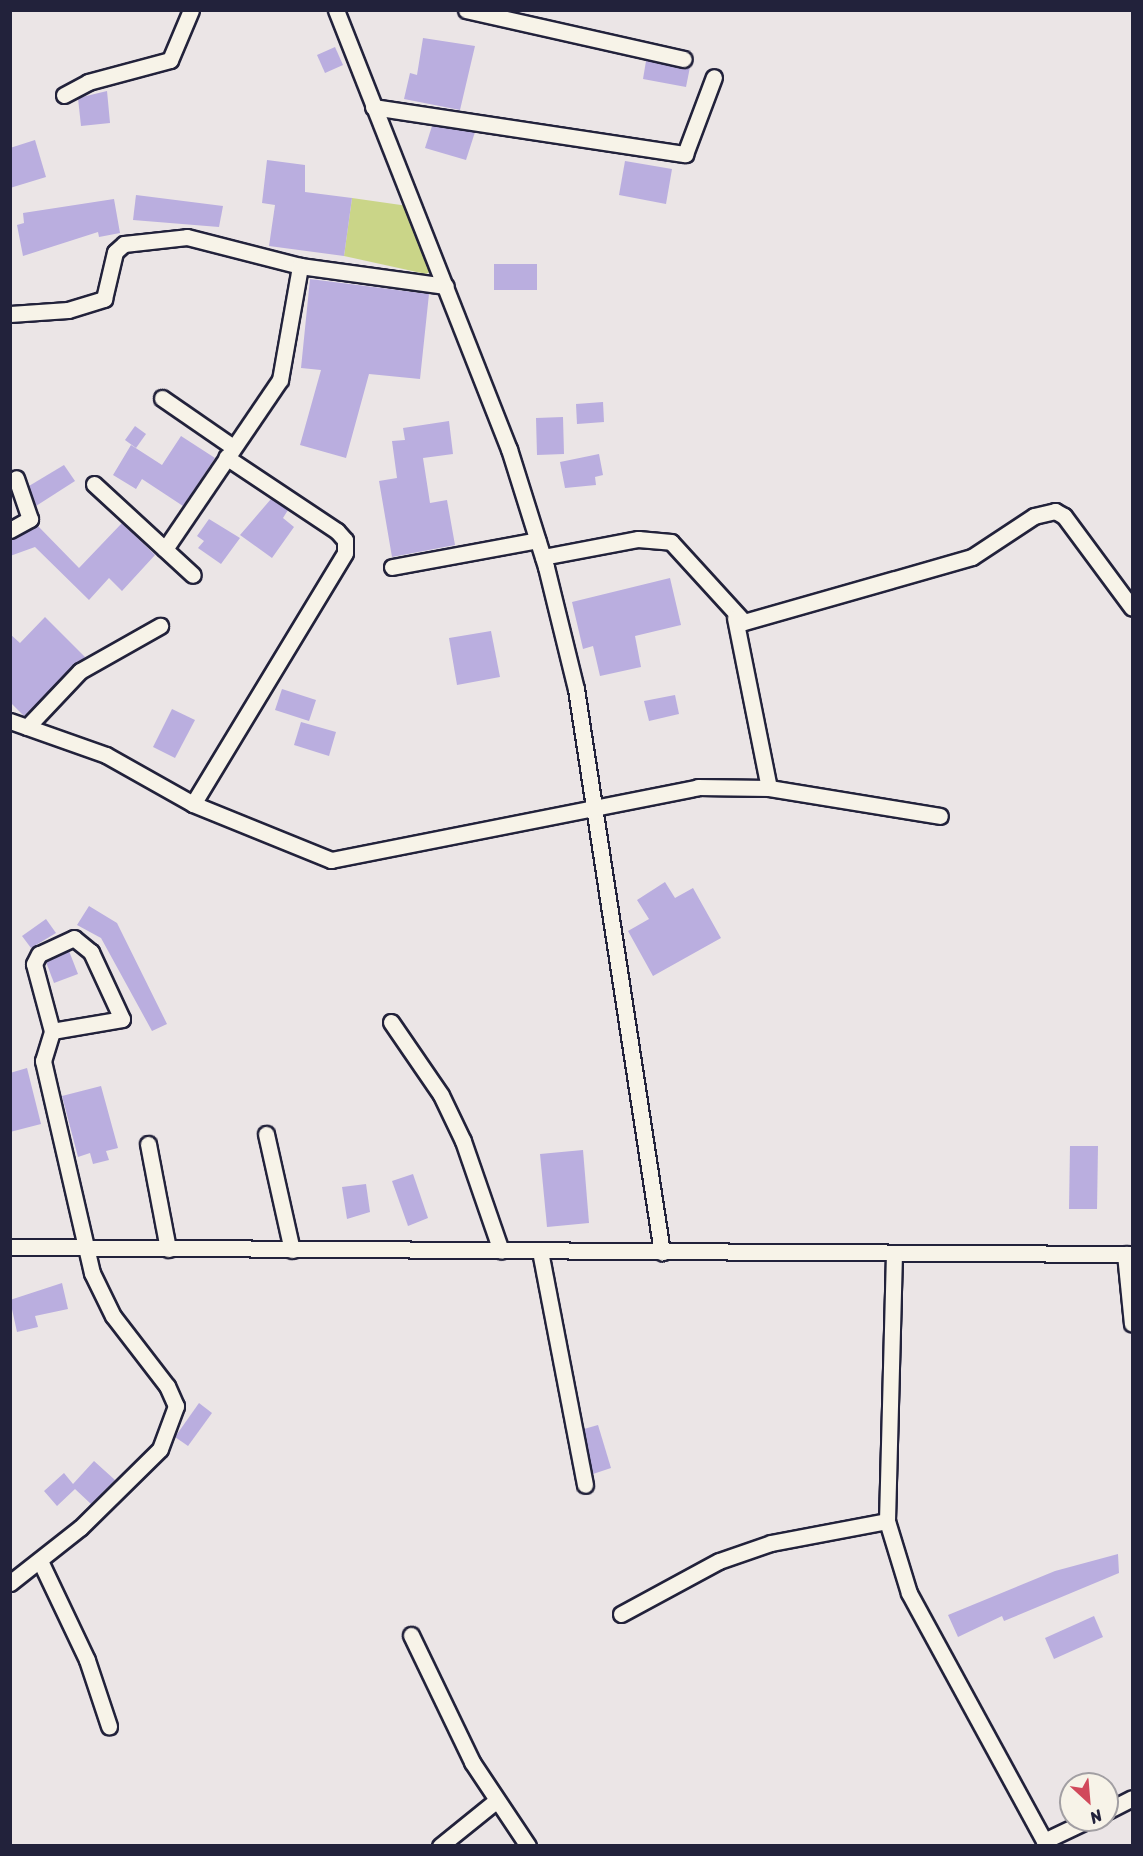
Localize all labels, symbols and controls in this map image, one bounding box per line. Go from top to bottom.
north arrow [1059,1772,1119,1832]
text: N [1085,1801,1108,1832]

